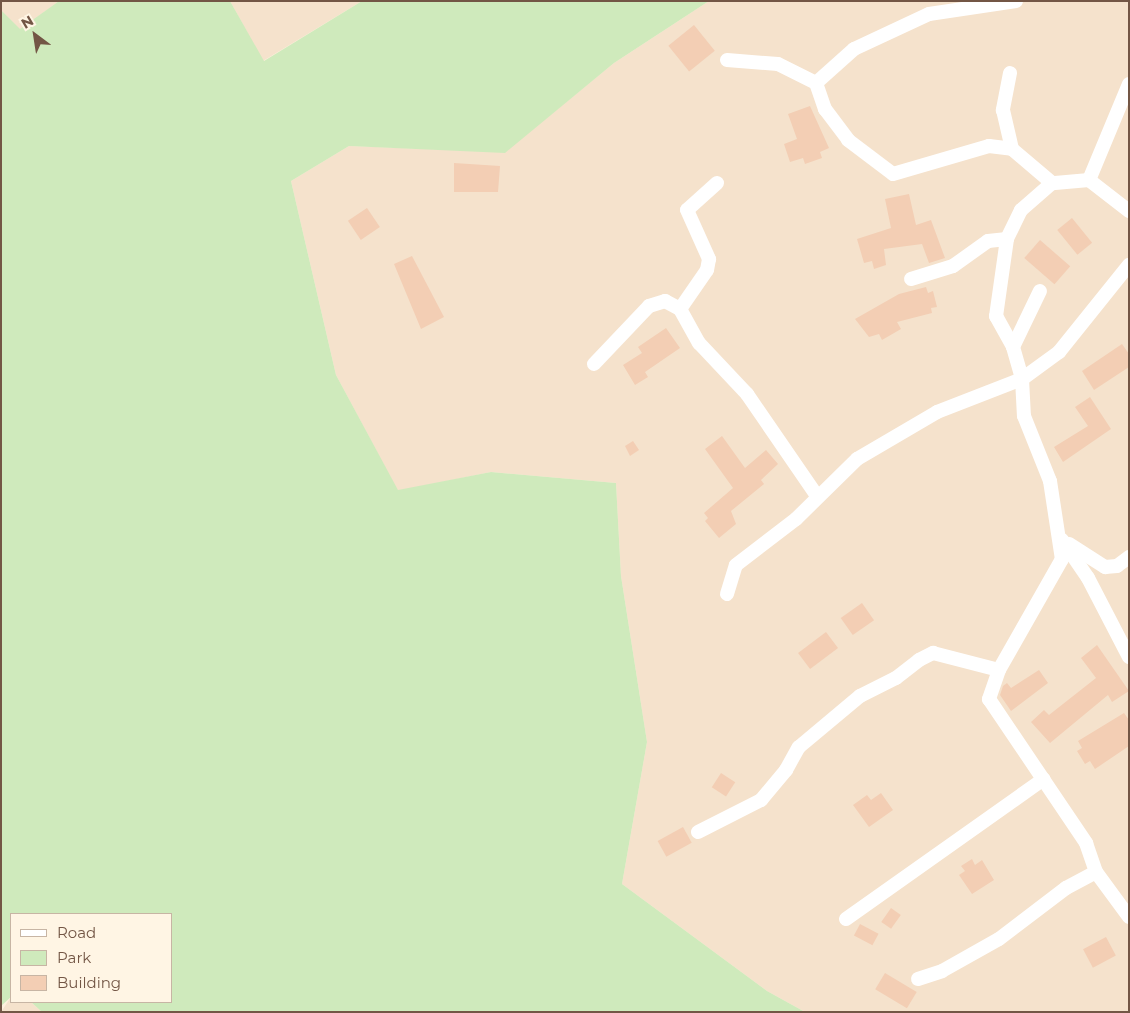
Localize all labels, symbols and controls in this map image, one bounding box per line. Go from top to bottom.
north arrow [10,10,60,60]
text: N [18,12,37,33]
legend [10,913,172,1003]
text: Road [57,923,96,942]
text: Park [57,948,91,967]
text: Building [57,973,121,992]

